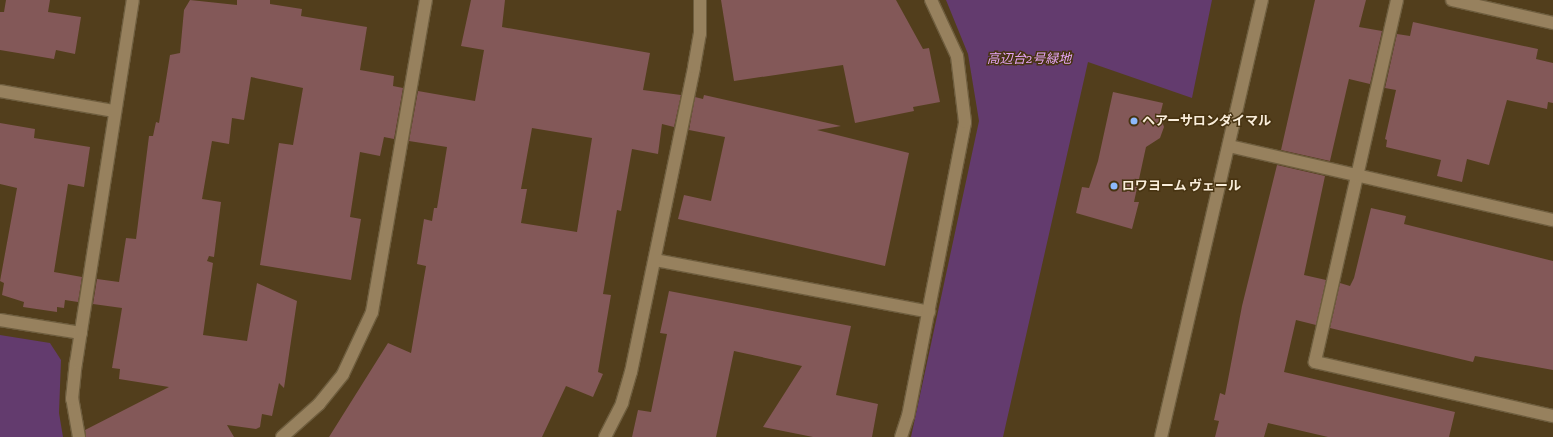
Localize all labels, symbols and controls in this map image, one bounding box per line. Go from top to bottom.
park label: 高辺台2号緑地 [987,51,1071,67]
place label: ヘアーサロンダイマル [1142,113,1271,129]
marker: ヘアーサロンダイマル [1129,116,1139,126]
place label: ロワヨーム ヴェール [1122,178,1241,194]
marker: ロワヨーム ヴェール [1109,181,1119,191]

